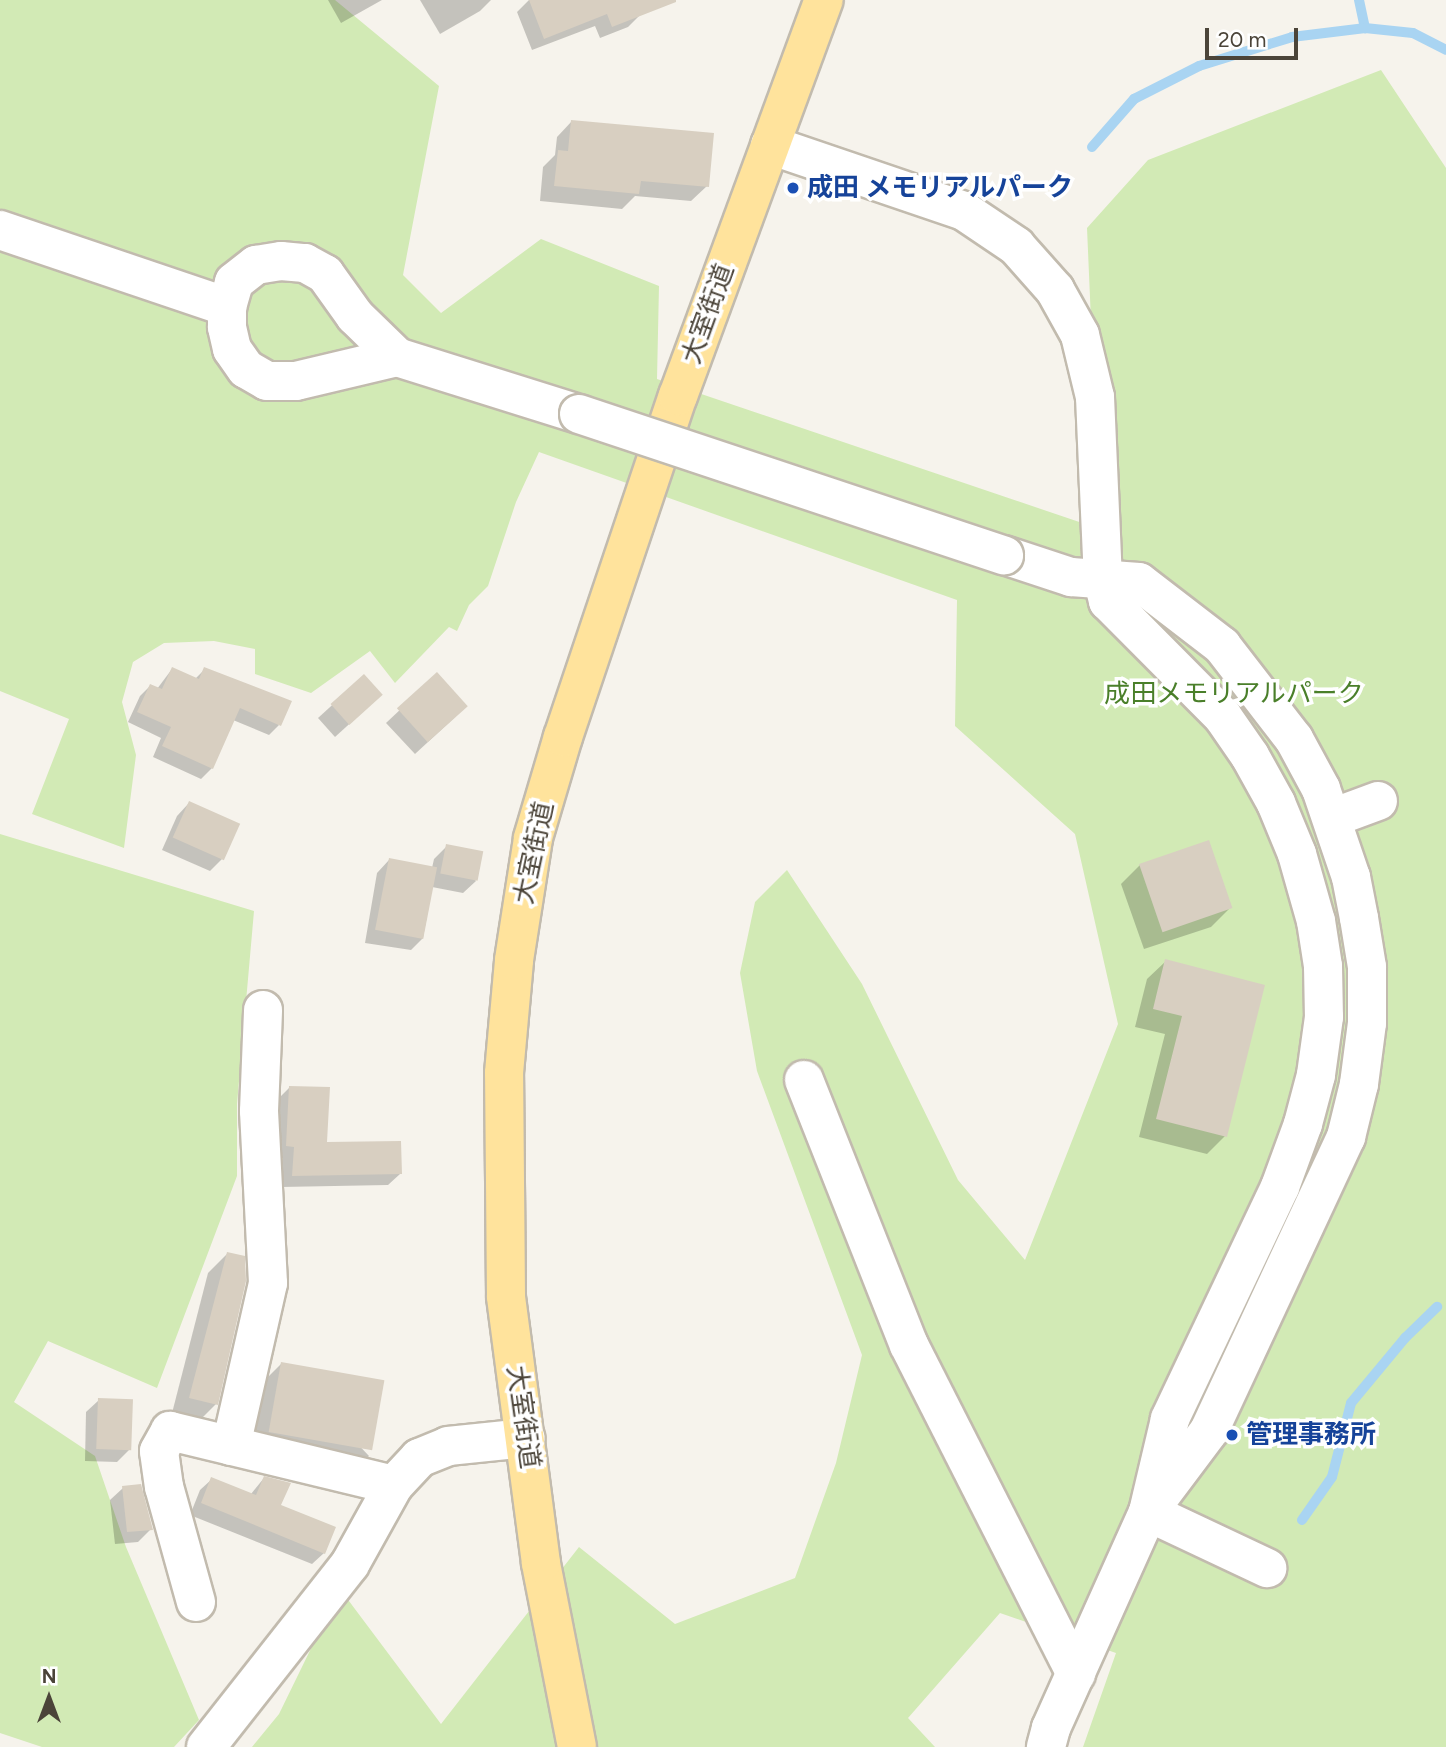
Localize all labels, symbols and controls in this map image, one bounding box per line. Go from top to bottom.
scale bar [1208,14,1301,58]
text: 20 m [1218,27,1266,52]
place label: 成田 メモリアルパーク [807,172,1073,204]
marker: 成田 メモリアルパーク [785,180,801,196]
street label: 大室街道 [676,260,740,368]
park label: 成田メモリアルパーク [1104,678,1364,710]
street label: 大室街道 [508,799,560,907]
street label: 大室街道 [500,1363,546,1471]
place label: 管理事務所 [1246,1419,1376,1451]
marker: 管理事務所 [1224,1427,1240,1443]
north arrow [14,1663,84,1733]
text: N [42,1665,56,1688]

